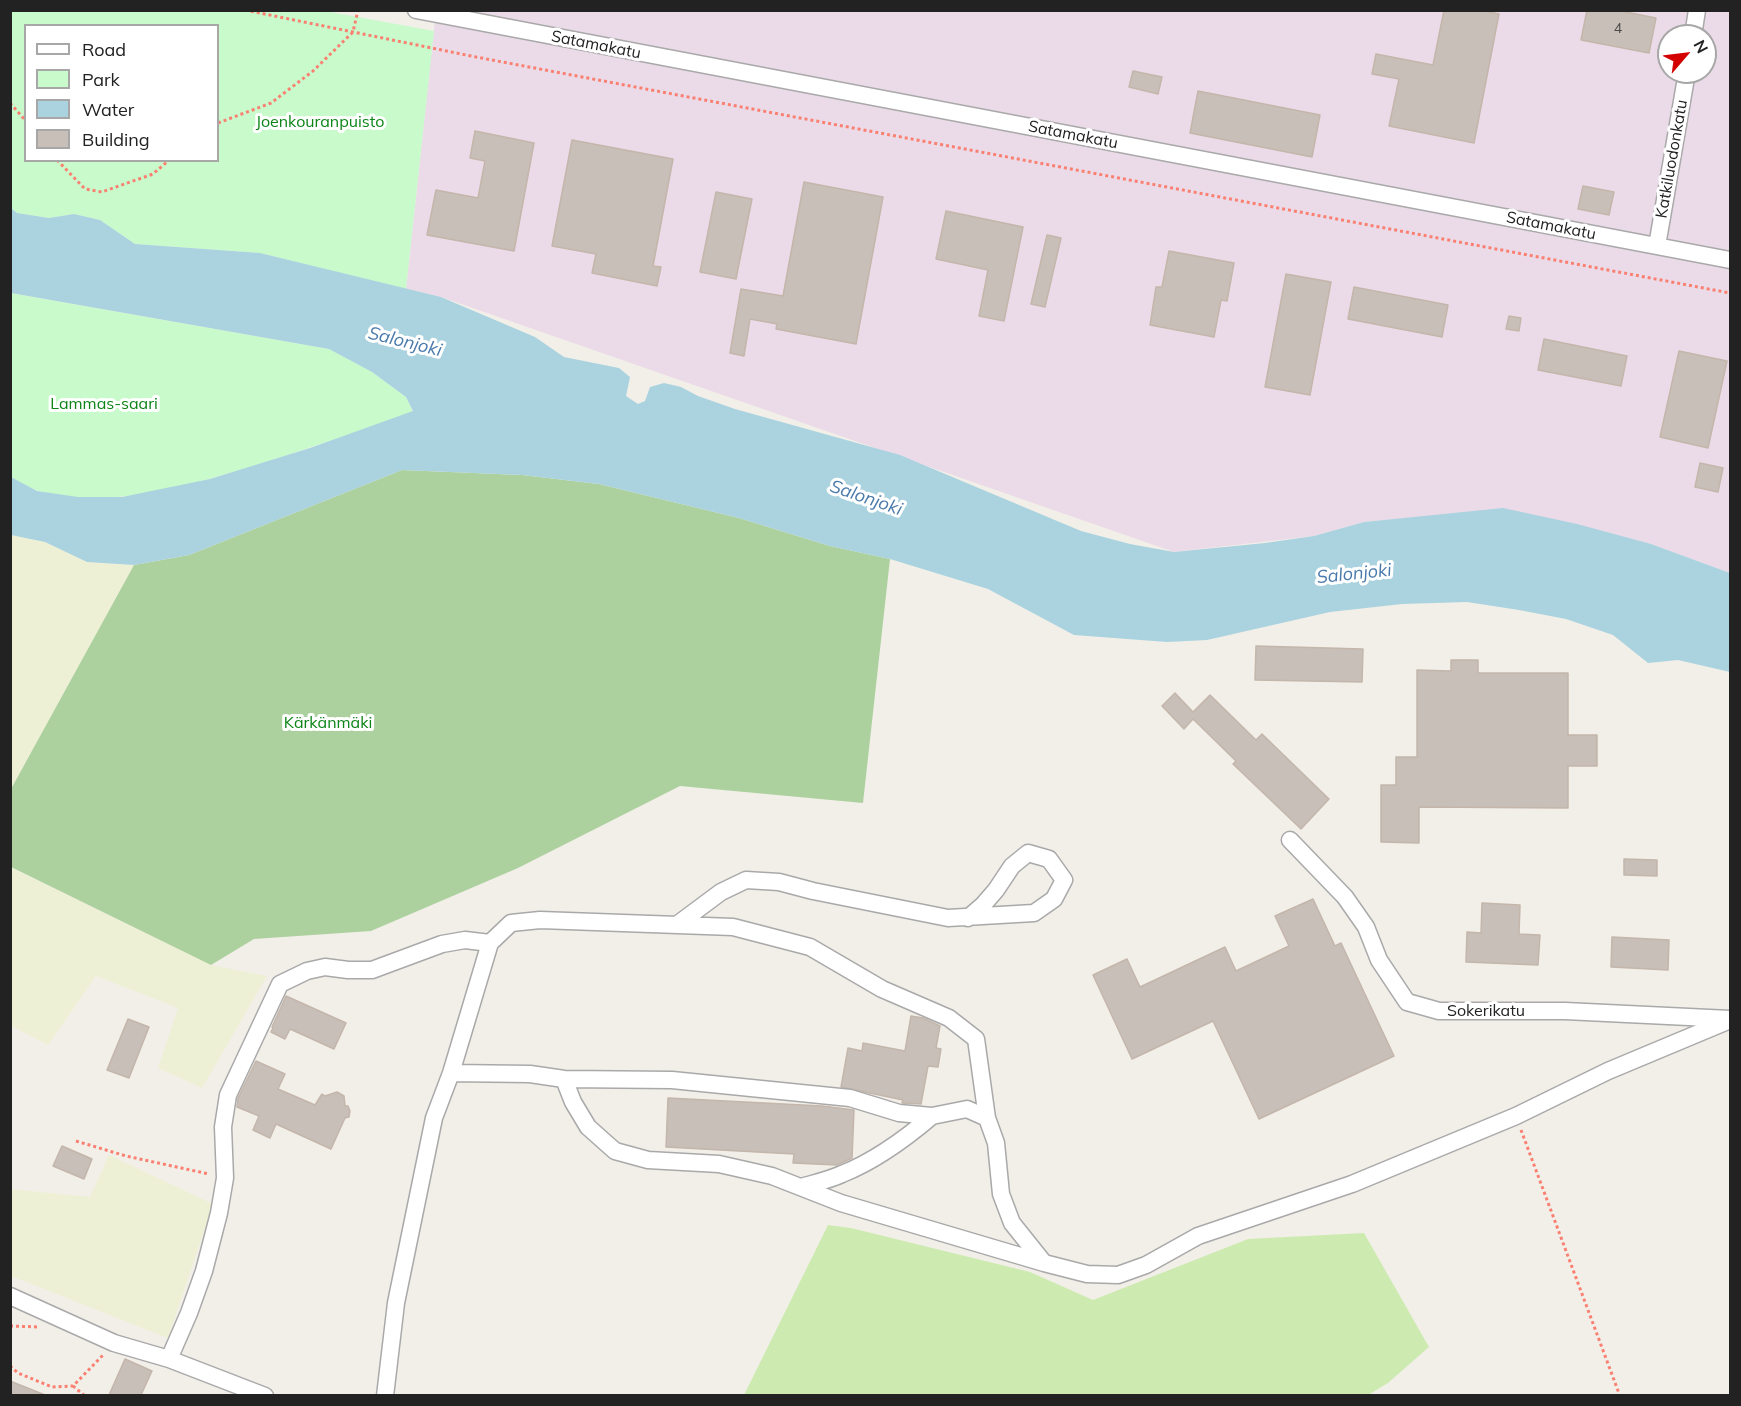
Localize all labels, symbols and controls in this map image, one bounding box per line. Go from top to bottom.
house number: 4 [1614,21,1622,37]
legend [24,24,219,162]
north arrow [1657,24,1717,84]
street label: Satamakatu [550,27,642,63]
text: N [1689,36,1713,57]
text: Road [82,38,126,61]
text: Park [82,68,120,91]
text: Water [82,98,134,121]
street label: Katkiluodonkatu [1652,98,1692,220]
park label: Joenkouranpuisto [256,112,384,132]
street label: Satamakatu [1027,117,1119,153]
text: Building [82,128,150,151]
street label: Satamakatu [1505,208,1597,244]
water label: Salonjoki [366,322,444,362]
park label: Lammas-saari [50,394,158,414]
water label: Salonjoki [827,476,905,520]
water label: Salonjoki [1315,559,1393,589]
park label: Kärkänmäki [284,713,372,733]
street label: Sokerikatu [1447,1001,1525,1021]

